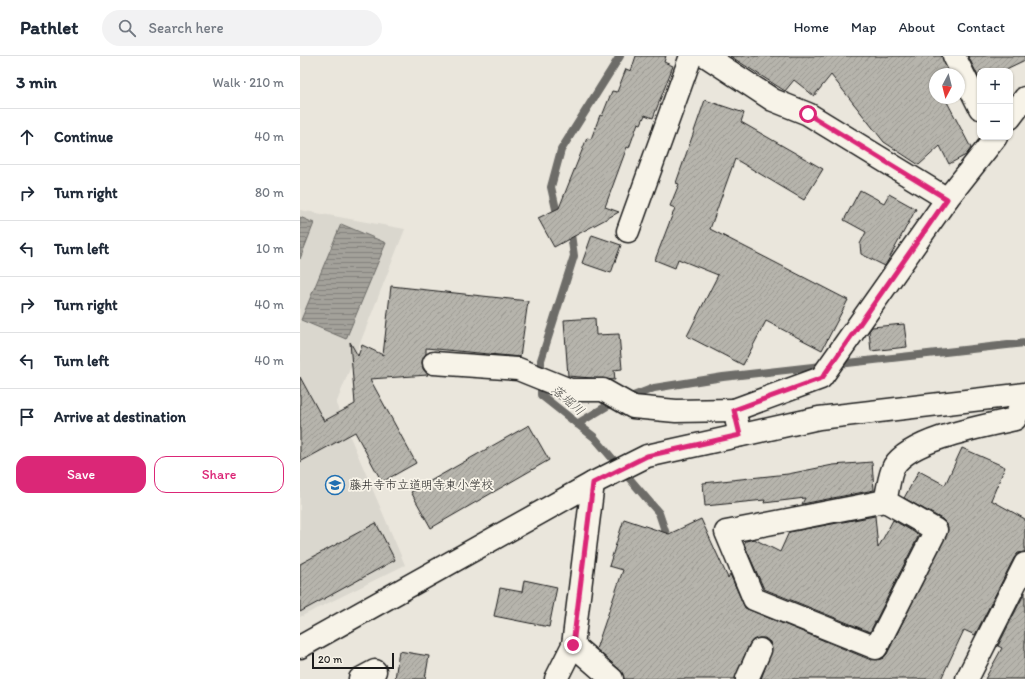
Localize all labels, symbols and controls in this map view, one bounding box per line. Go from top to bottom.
search box [102,10,382,46]
text: Pathlet [20,16,78,39]
icon: search [116,17,138,39]
text: Search here [148,19,224,37]
text: Home [794,19,829,36]
text: Map [851,19,877,36]
text: About [899,19,935,36]
text: Contact [957,19,1005,36]
north arrow [929,68,965,104]
map controls [977,68,1013,140]
button: + [977,68,1013,104]
text: 3 min [16,72,57,92]
text: Walk · 210 m [213,75,284,90]
button: − [977,104,1013,140]
route start [799,105,817,123]
icon: ahead [16,126,38,148]
text: Continue [54,128,113,146]
text: 40 m [254,129,284,144]
icon: right [16,182,38,204]
text: Turn right [54,184,118,202]
text: 80 m [255,185,284,200]
icon: left [16,238,38,260]
text: Turn left [54,240,109,258]
text: 10 m [256,241,284,256]
icon: right [16,294,38,316]
text: Turn right [54,296,118,314]
text: 40 m [254,297,284,312]
icon: left [16,350,38,372]
text: Turn left [54,352,109,370]
text: 40 m [254,353,284,368]
water label: 落堀川 [548,382,588,418]
icon: arrive [16,406,38,428]
text: Arrive at destination [54,408,186,426]
button: Save [16,456,146,493]
button: Share [154,456,284,493]
school or university icon: 藤井寺市立道明寺東小学校 [324,474,346,496]
place label: 藤井寺市立道明寺東小学校 [349,478,493,492]
route end [564,636,582,654]
scale bar [312,651,394,670]
text: 20 m [318,653,342,666]

